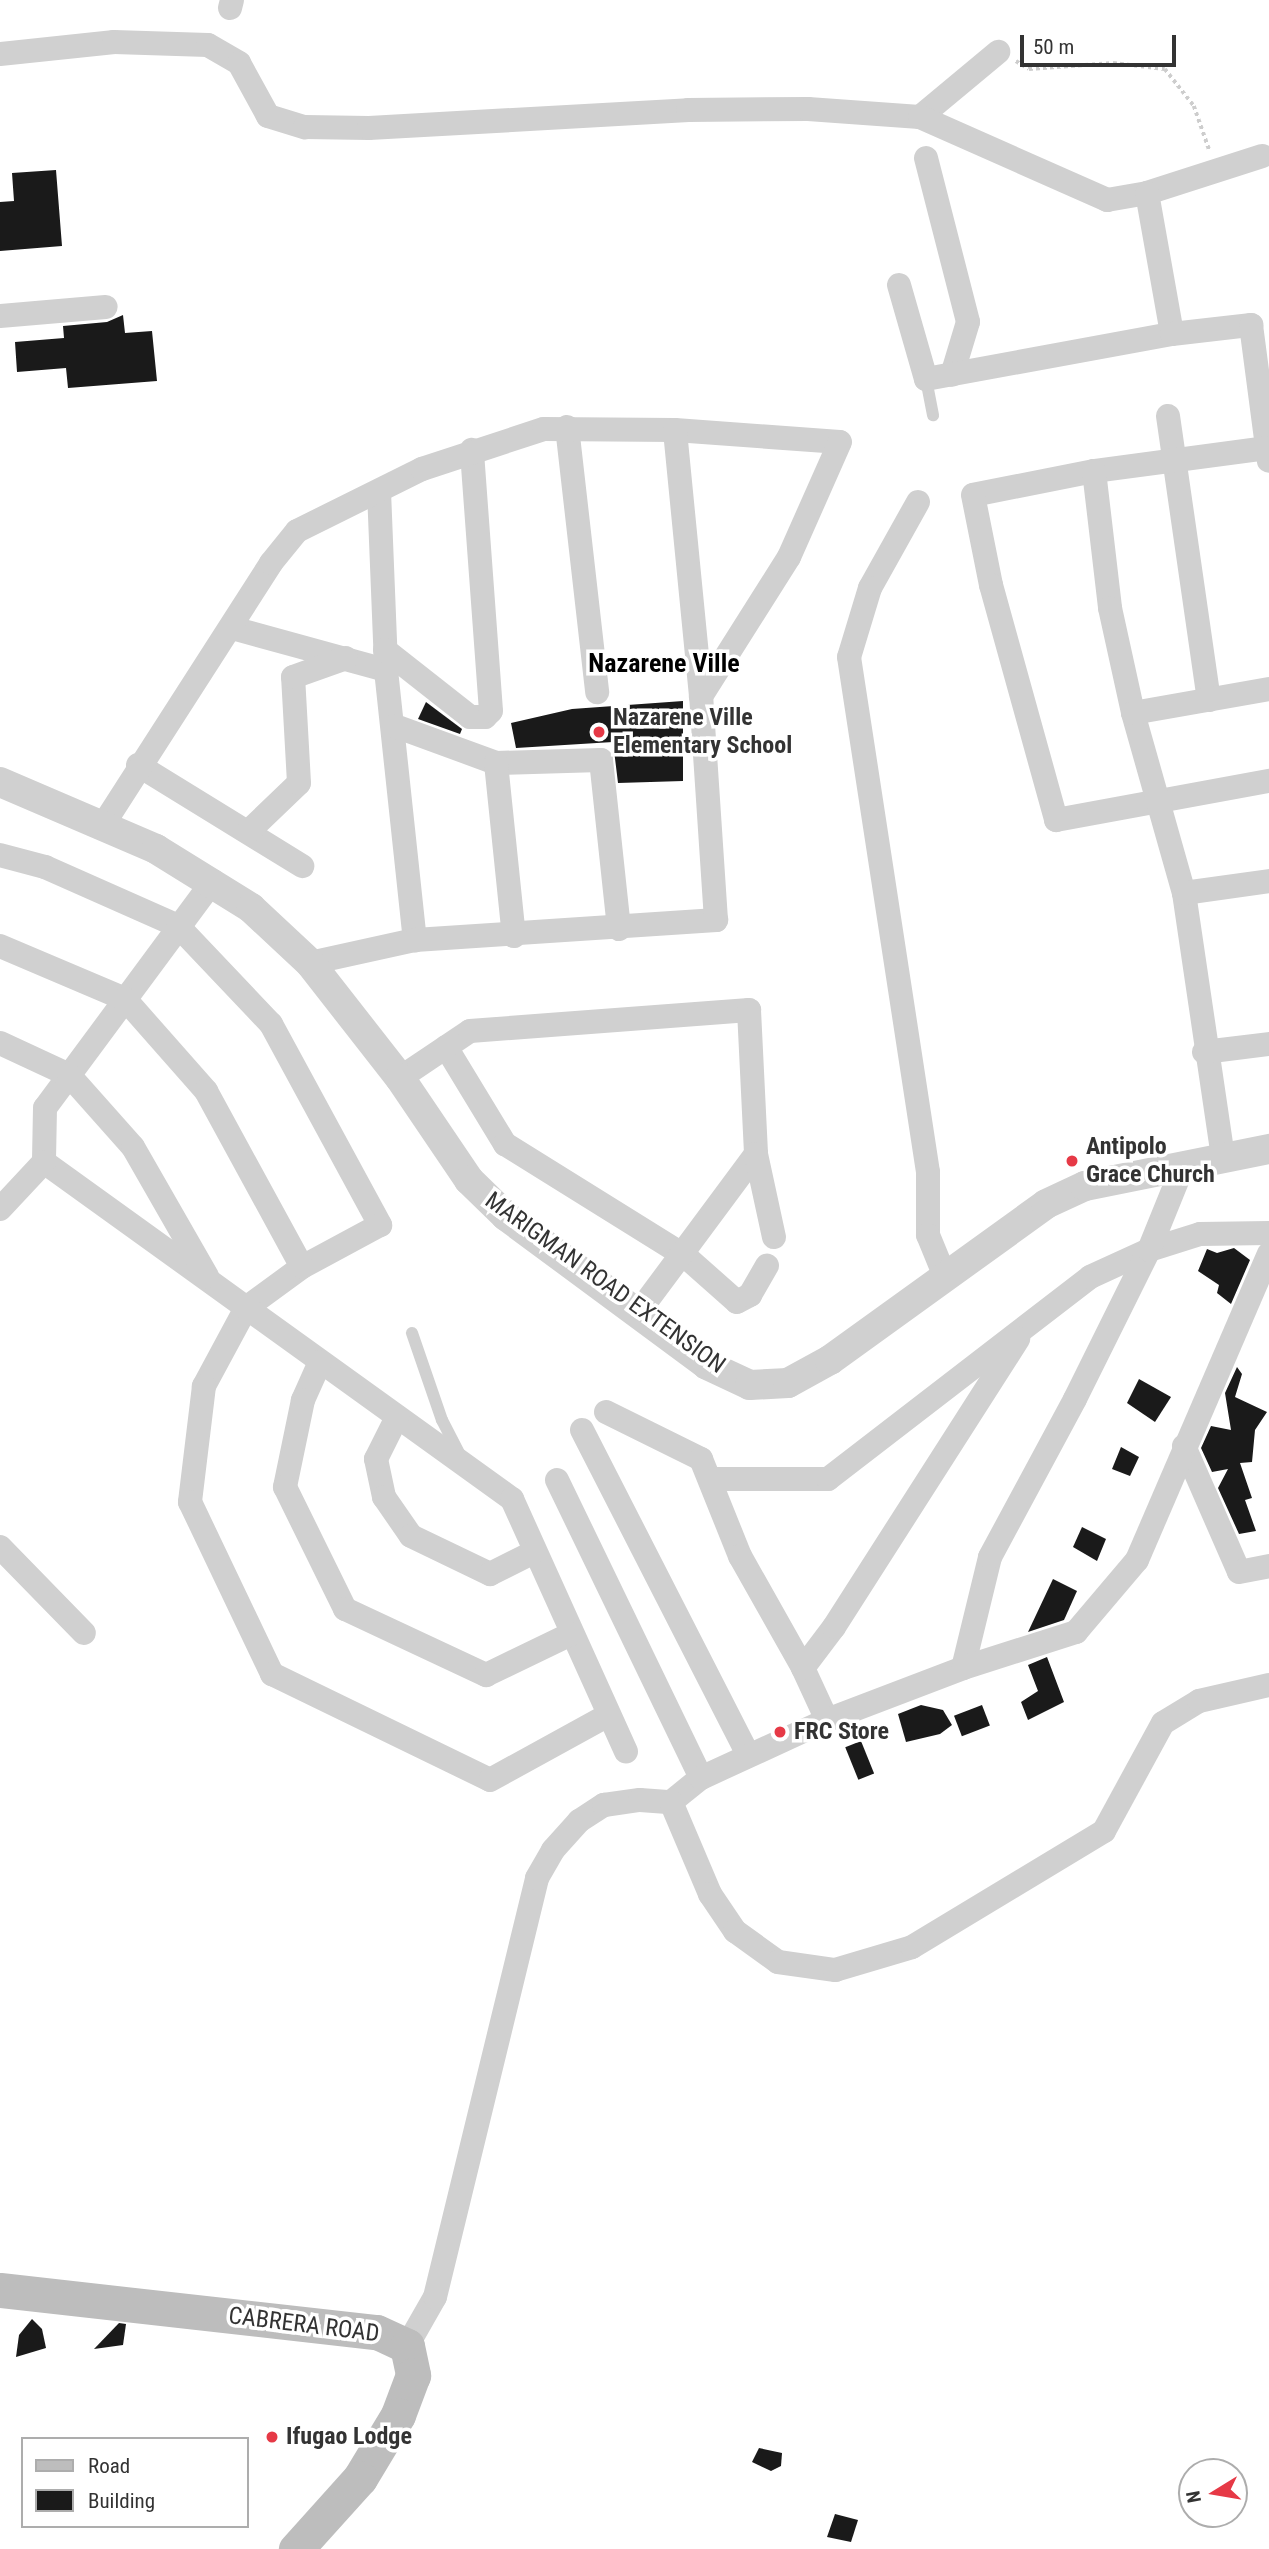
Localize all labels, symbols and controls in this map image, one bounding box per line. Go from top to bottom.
scale bar [1024,21,1180,65]
text: 50 m [1033,35,1074,59]
district label: Nazarene Ville [588,648,740,680]
place label: Nazarene Ville Elementary School [613,704,792,760]
marker: Nazarene Ville Elementary School [591,724,607,740]
place label: Antipolo Grace Church [1086,1133,1215,1189]
marker: Antipolo Grace Church [1064,1153,1080,1169]
street label: MARIGMAN ROAD EXTENSION [479,1186,731,1380]
place label: FRC Store [794,1718,889,1746]
marker: FRC Store [772,1724,788,1740]
street label: CABRERA ROAD [227,2301,381,2349]
place label: Ifugao Lodge [286,2423,412,2451]
marker: Ifugao Lodge [264,2429,280,2445]
legend [21,2437,248,2528]
text: Road [88,2454,130,2478]
north arrow [1178,2458,1248,2528]
text: Building [88,2489,155,2513]
text: N [1181,2489,1206,2505]

